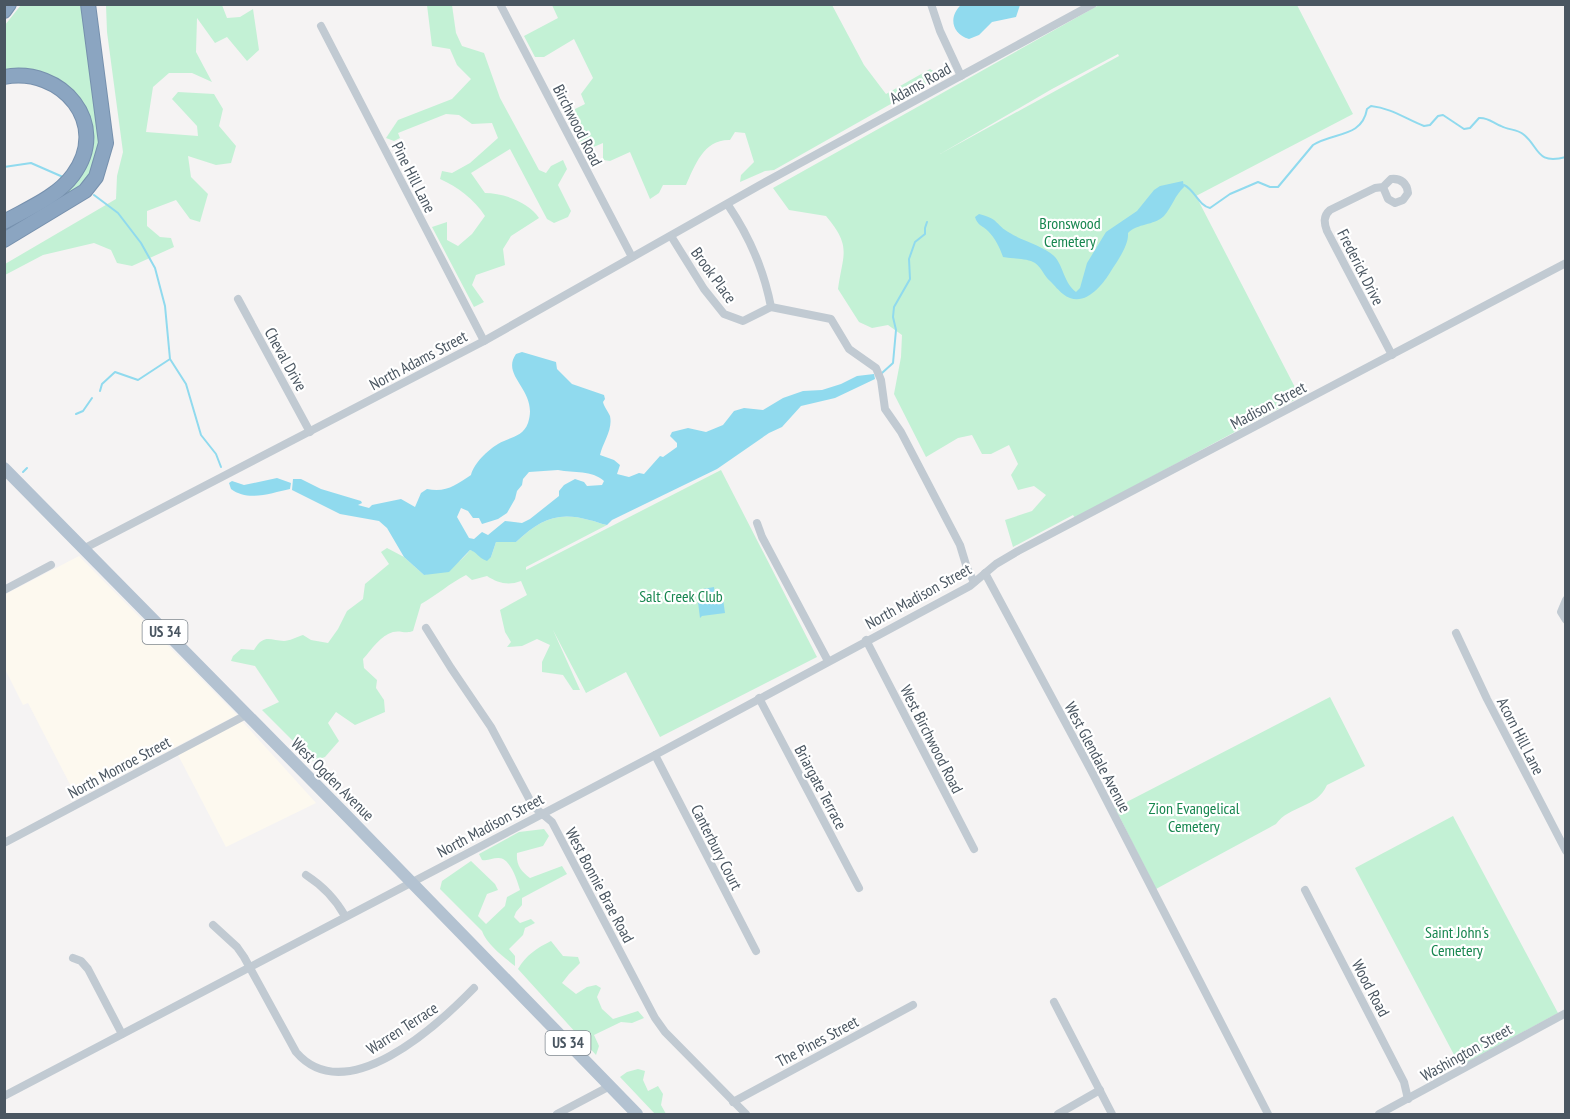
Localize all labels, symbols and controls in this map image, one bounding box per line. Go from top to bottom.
street label: Adams Road [886,58,954,108]
street label: Birchwood Road [549,81,607,169]
street label: Pine Hill Lane [388,138,440,216]
park label: Bronswood Cemetery [1039,213,1101,251]
street label: Frederick Drive [1333,225,1389,309]
street label: Brook Place [687,243,741,307]
street label: Cheval Drive [260,324,312,394]
street label: North Adams Street [366,326,471,394]
street label: Madison Street [1227,376,1310,433]
street label: North Madison Street [862,558,975,633]
park label: Salt Creek Club [639,586,723,606]
road number: US 34 [142,620,188,644]
street label: West Birchwood Road [896,682,968,797]
street label: Acorn Hill Lane [1493,694,1549,778]
street label: West Glendale Avenue [1060,698,1136,816]
street label: North Monroe Street [64,731,174,803]
street label: West Ogden Avenue [287,733,379,825]
street label: Briargate Terrace [790,741,852,833]
street label: North Madison Street [433,788,547,862]
park label: Zion Evangelical Cemetery [1149,798,1240,836]
street label: Canterbury Court [687,801,747,893]
street label: West Bonnie Brae Road [561,824,639,946]
park label: Saint John's Cemetery [1425,922,1489,960]
street label: Wood Road [1348,956,1394,1020]
street label: Warren Terrace [362,997,442,1059]
street label: The Pines Street [772,1011,862,1071]
street label: Washington Street [1417,1018,1516,1085]
road number: US 34 [546,1031,590,1055]

